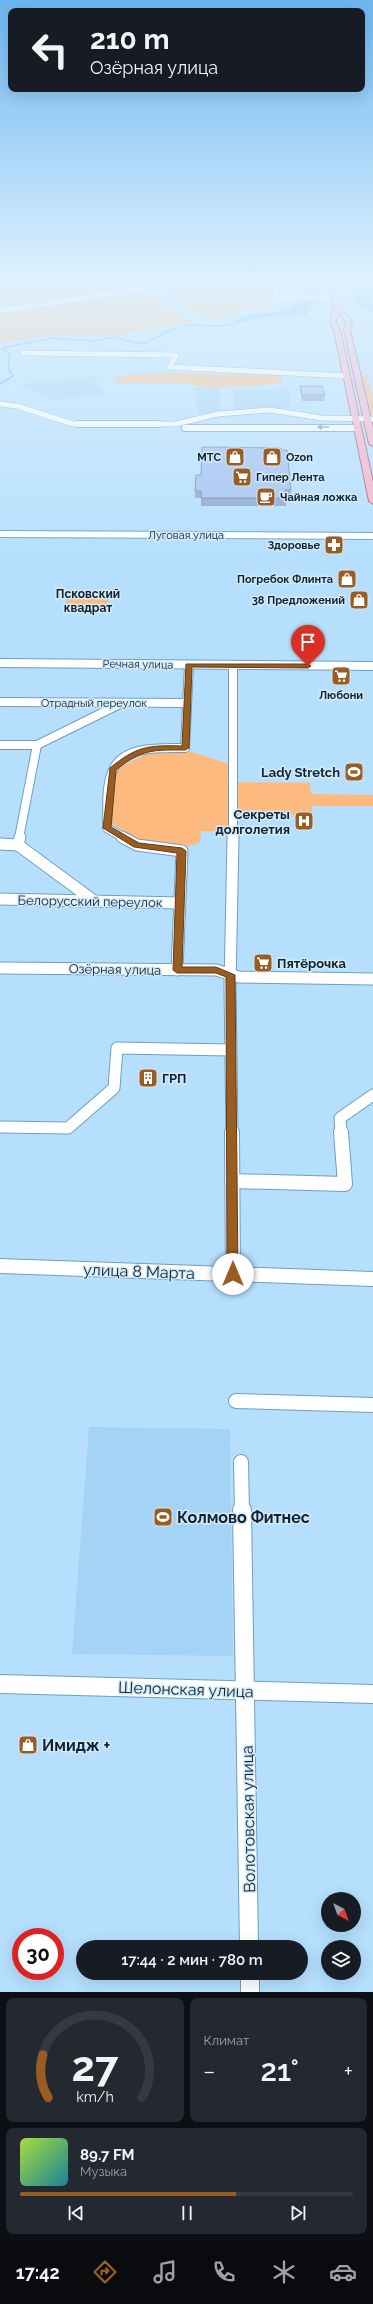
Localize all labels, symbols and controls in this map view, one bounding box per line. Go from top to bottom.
text: 210 m [90,23,170,56]
icon: left [24,24,76,76]
text: Озёрная улица [90,57,218,78]
one-way arrow [316,424,329,430]
shop icon: МТС [224,446,246,468]
shop icon: Ozon [261,446,283,468]
place label: МТС [197,451,221,464]
place label: Ozon [286,451,313,464]
supermarket icon: Гипер Лента [231,466,253,488]
place label: Гипер Лента [256,471,324,484]
cafe icon: Чайная ложка [255,486,277,508]
place label: Чайная ложка [280,491,357,504]
street label: Луговая улица [148,529,224,542]
pharmacy icon: Здоровье [323,534,345,556]
place label: Здоровье [268,539,320,552]
shop icon: Погребок Флинта [336,568,358,590]
place label: Погребок Флинта [237,573,333,586]
district label: Псковский квадрат [56,587,120,615]
shop icon: 38 Предложений [348,589,370,611]
place label: 38 Предложений [252,594,345,607]
pin [291,625,325,666]
icon: arrive [297,631,319,653]
street label: Речная улица [103,657,173,672]
supermarket icon: Любони [330,665,352,687]
place label: Любони [319,689,363,702]
street label: Отрадный переулок [41,697,147,710]
sports icon: Lady Stretch [343,761,365,783]
place label: Lady Stretch [261,765,340,780]
place label: Секреты долголетия [216,807,290,837]
hospital icon: Секреты долголетия [293,810,315,832]
street label: Белорусский переулок [17,893,163,910]
supermarket icon: Пятёрочка [252,952,274,974]
place label: Пятёрочка [277,956,347,971]
street label: Озёрная улица [69,961,161,978]
building icon: ГРП [137,1067,159,1089]
place label: ГРП [162,1071,187,1086]
position arrow [212,1253,254,1295]
street label: улица 8 Марта [83,1260,195,1283]
sports icon: Колмово Фитнес [152,1506,174,1528]
place label: Колмово Фитнес [177,1508,310,1527]
street label: Шелонская улица [118,1678,254,1701]
shop icon: Имидж + [17,1734,39,1756]
place label: Имидж + [42,1736,110,1755]
street label: Волотовская улица [238,1745,259,1893]
north arrow [321,1892,361,1932]
map controls [321,1892,361,1980]
speed limit sign: 30 [12,1928,64,1980]
button: layers [321,1940,361,1980]
text: 17:44 · 2 мин · 780 m [121,1951,263,1969]
text: Климат [204,2033,249,2048]
text: 27 [71,2042,119,2091]
text: 21° [260,2053,299,2088]
text: − [204,2058,215,2084]
text: + [344,2058,353,2084]
text: km/h [76,2089,114,2105]
text: 89.7 FM [80,2146,135,2164]
text: Музыка [80,2164,127,2179]
icon: previous [65,2202,87,2224]
icon: pause [176,2202,198,2224]
icon: next [287,2202,309,2224]
icon: directions [91,2258,119,2286]
icon: music [151,2258,179,2286]
icon: phone [210,2258,238,2286]
icon: climate [270,2258,298,2286]
icon: car [329,2258,357,2286]
text: 17:42 [16,2262,60,2283]

